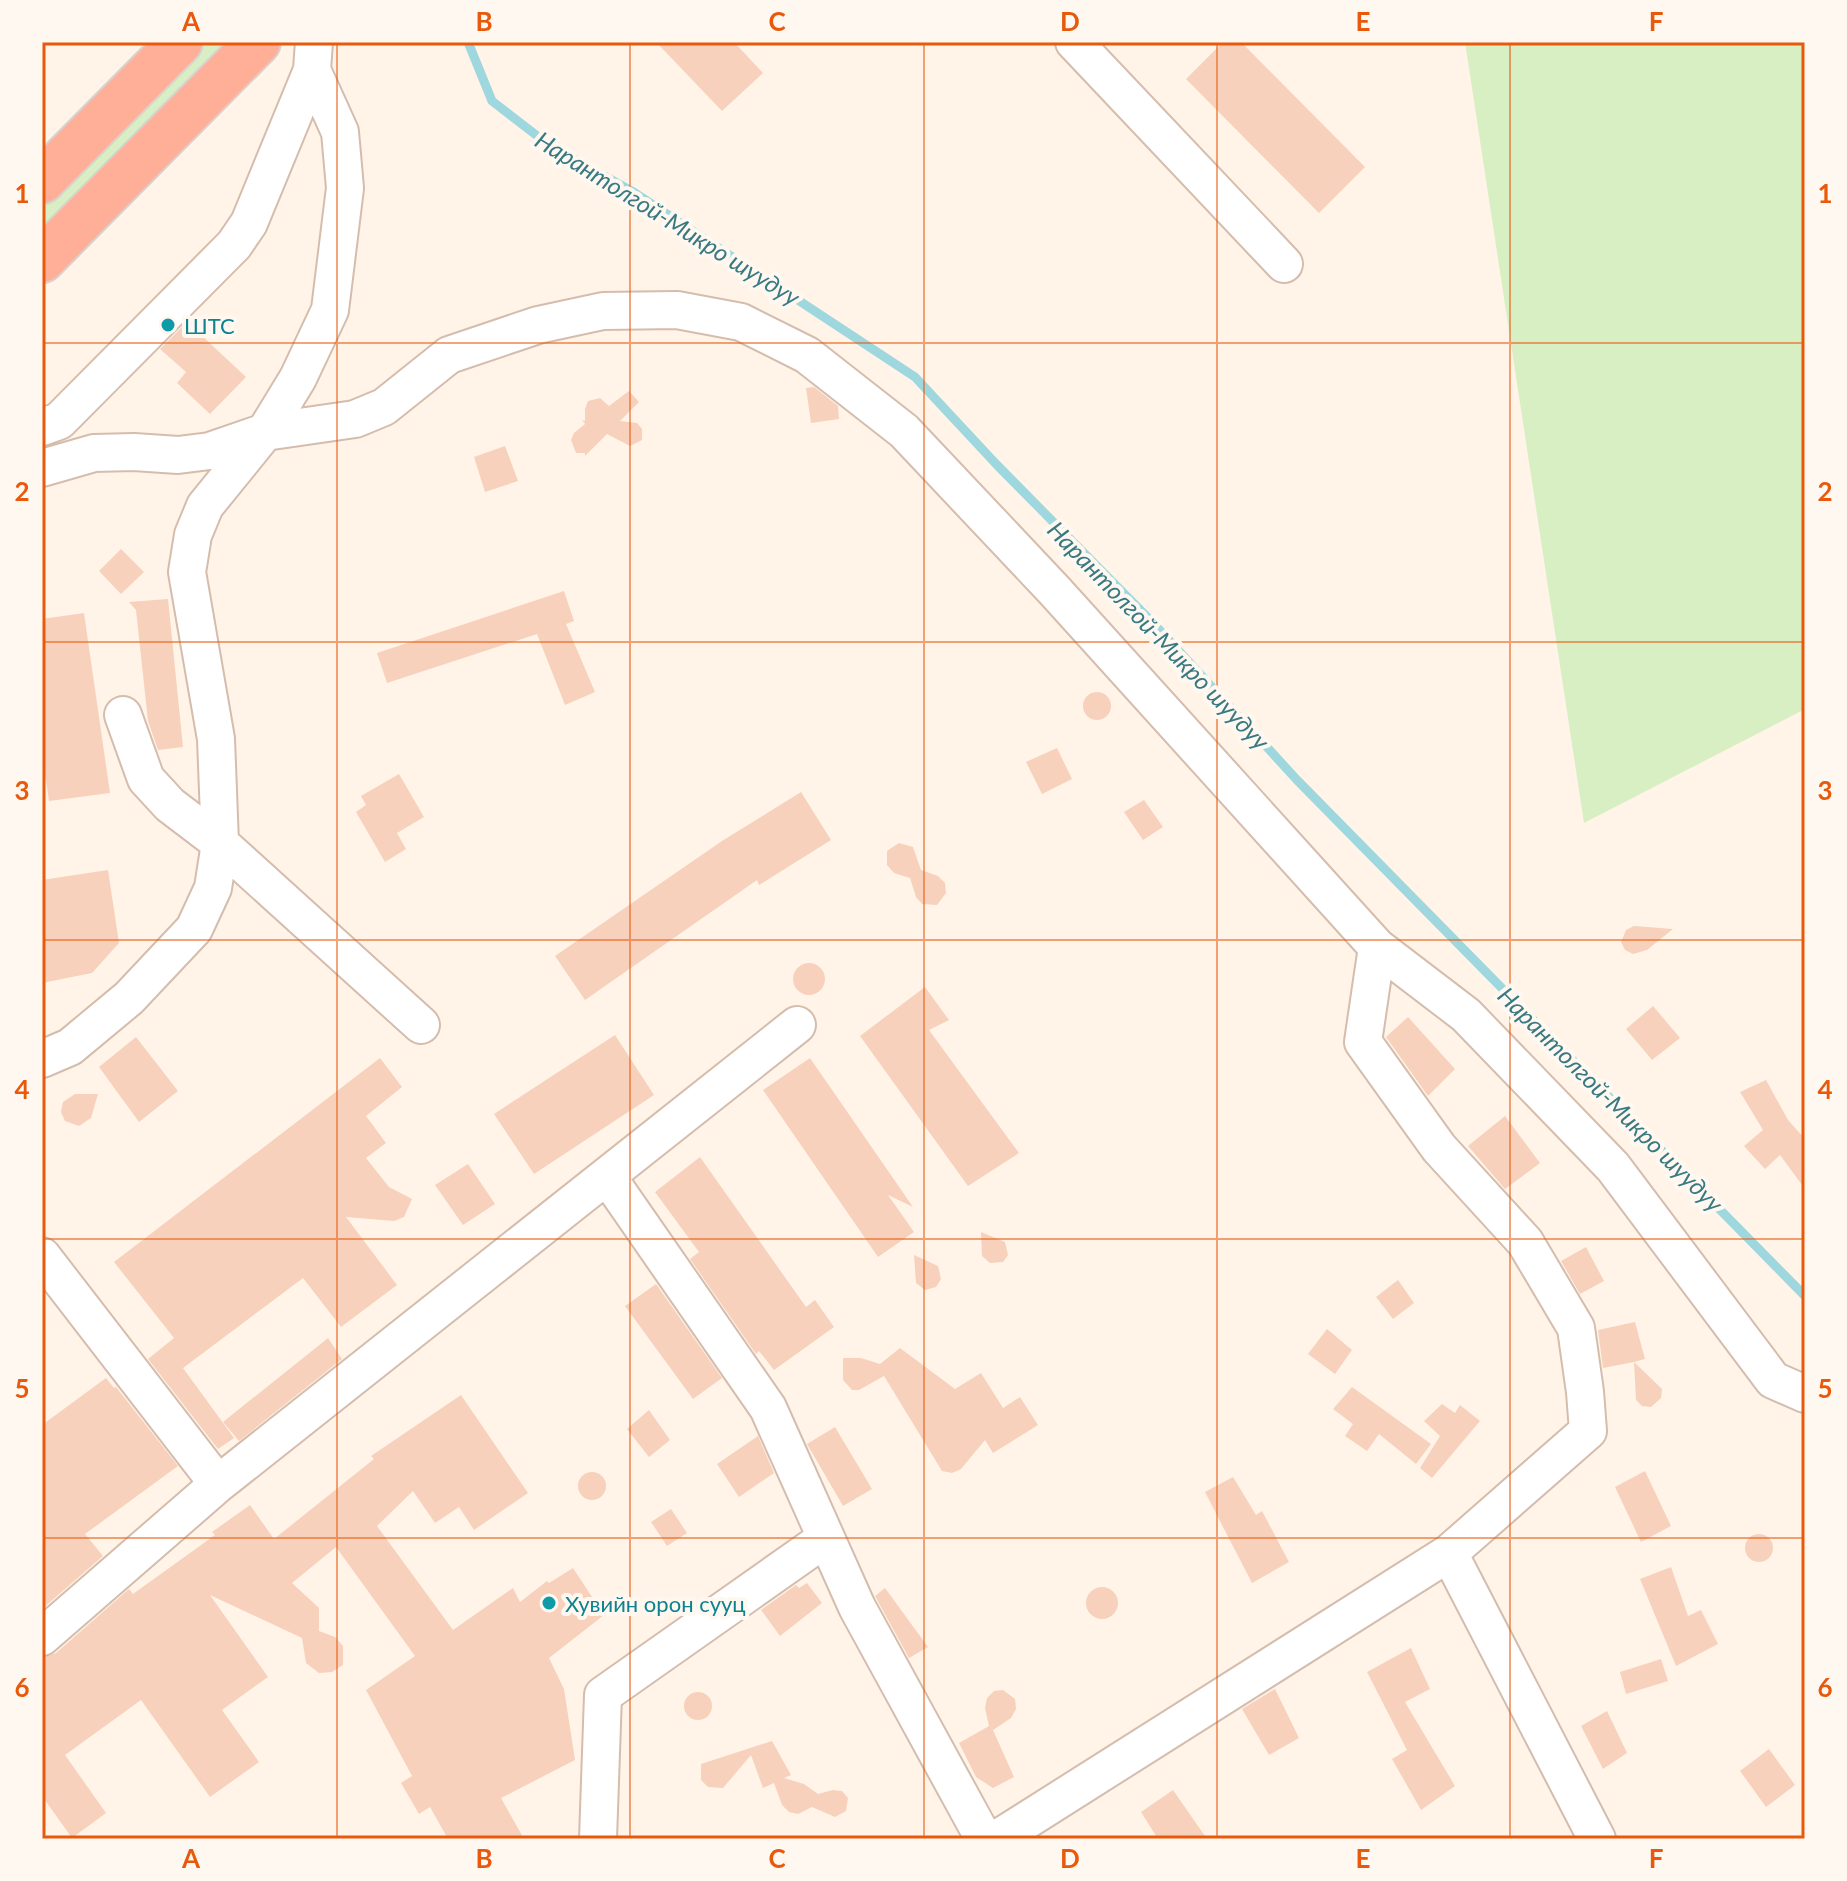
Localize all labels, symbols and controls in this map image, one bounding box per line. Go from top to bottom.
text: A [181,5,201,37]
text: B [475,5,493,37]
text: C [768,5,786,37]
text: D [1060,5,1080,37]
text: E [1356,5,1370,37]
text: F [1649,5,1663,37]
water label: Нарантолгой-Микро шуудуу [530,125,806,312]
text: 1 [14,177,30,209]
text: 1 [1817,177,1833,209]
place label: ШТС [184,312,235,339]
marker: ШТС [159,316,177,334]
text: 2 [14,475,30,507]
text: 2 [1817,475,1833,507]
water label: Нарантолгой-Микро шуудуу [1042,515,1276,756]
text: 3 [14,774,30,806]
text: 3 [1817,774,1833,806]
water label: Нарантолгой-Микро шуудуу [1492,980,1730,1218]
text: 4 [14,1073,30,1105]
text: 4 [1817,1073,1833,1105]
text: 5 [14,1372,30,1404]
text: 5 [1817,1372,1833,1404]
place label: Хувийн орон сууц [565,1590,746,1617]
marker: Хувийн орон сууц [540,1594,558,1612]
text: 6 [14,1671,30,1703]
text: 6 [1817,1671,1833,1703]
text: A [181,1842,201,1874]
text: B [475,1842,493,1874]
text: C [768,1842,786,1874]
text: D [1060,1842,1080,1874]
text: E [1356,1842,1370,1874]
text: F [1649,1842,1663,1874]

